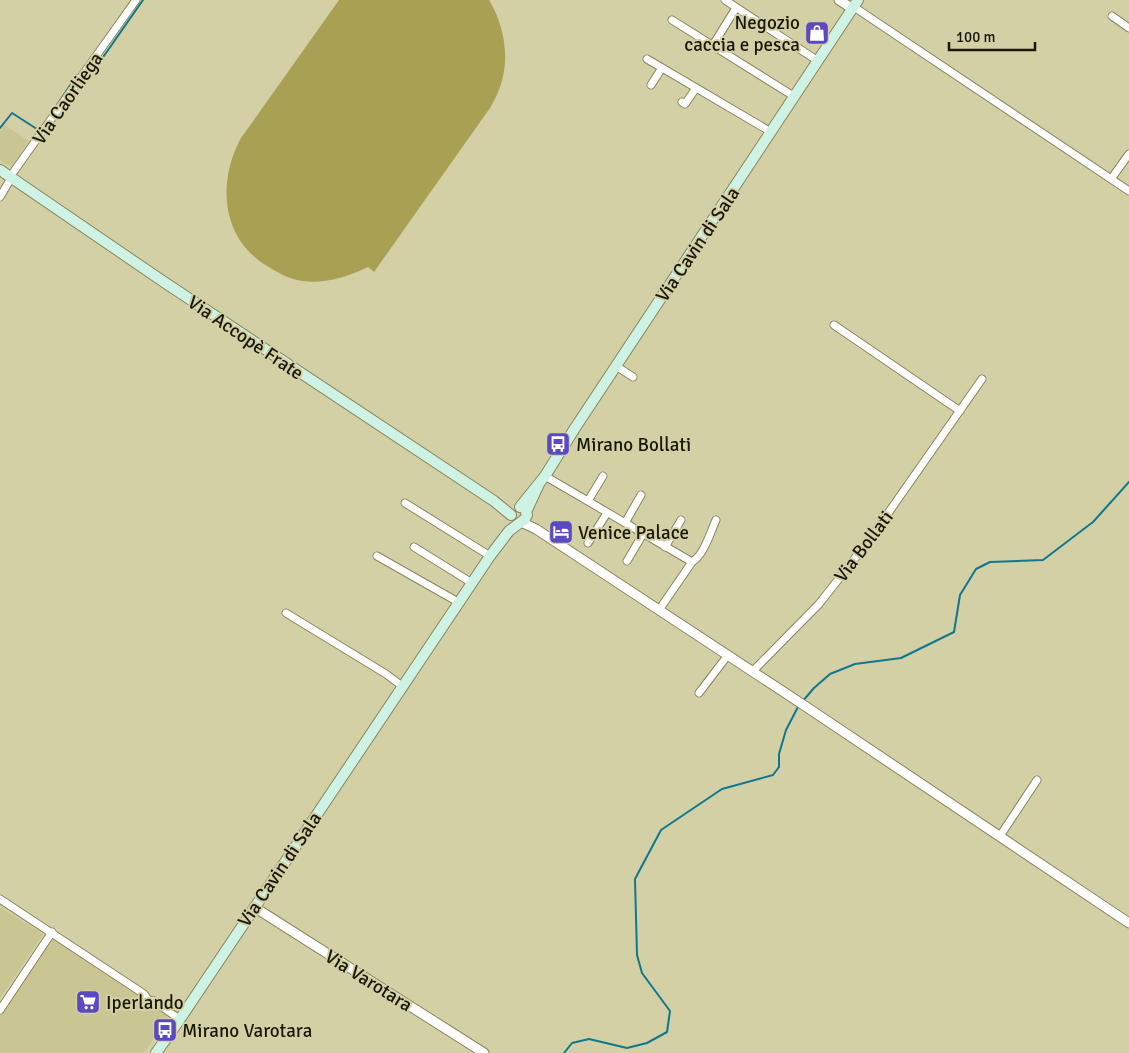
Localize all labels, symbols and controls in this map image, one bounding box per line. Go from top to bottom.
place label: Negozio caccia e pesca [684,11,800,57]
shop icon: Negozio caccia e pesca [804,20,830,46]
scale bar [949,20,1035,52]
text: 100 m [956,28,996,46]
street label: Via Caorliega [27,48,108,149]
street label: Via Cavin di Sala [651,183,745,307]
street label: Via Accopè Frate [183,290,308,385]
bus stop icon: Mirano Bollati [545,431,571,457]
place label: Mirano Bollati [576,433,691,457]
street label: Via Bollati [829,506,899,587]
hotel icon: Venice Palace [548,519,574,545]
place label: Venice Palace [578,521,689,545]
street label: Via Cavin di Sala [233,808,327,932]
street label: Via Varotara [320,944,417,1017]
supermarket icon: Iperlando [75,989,101,1015]
place label: Iperlando [106,991,184,1015]
bus stop icon: Mirano Varotara [152,1017,178,1043]
place label: Mirano Varotara [182,1019,312,1043]

